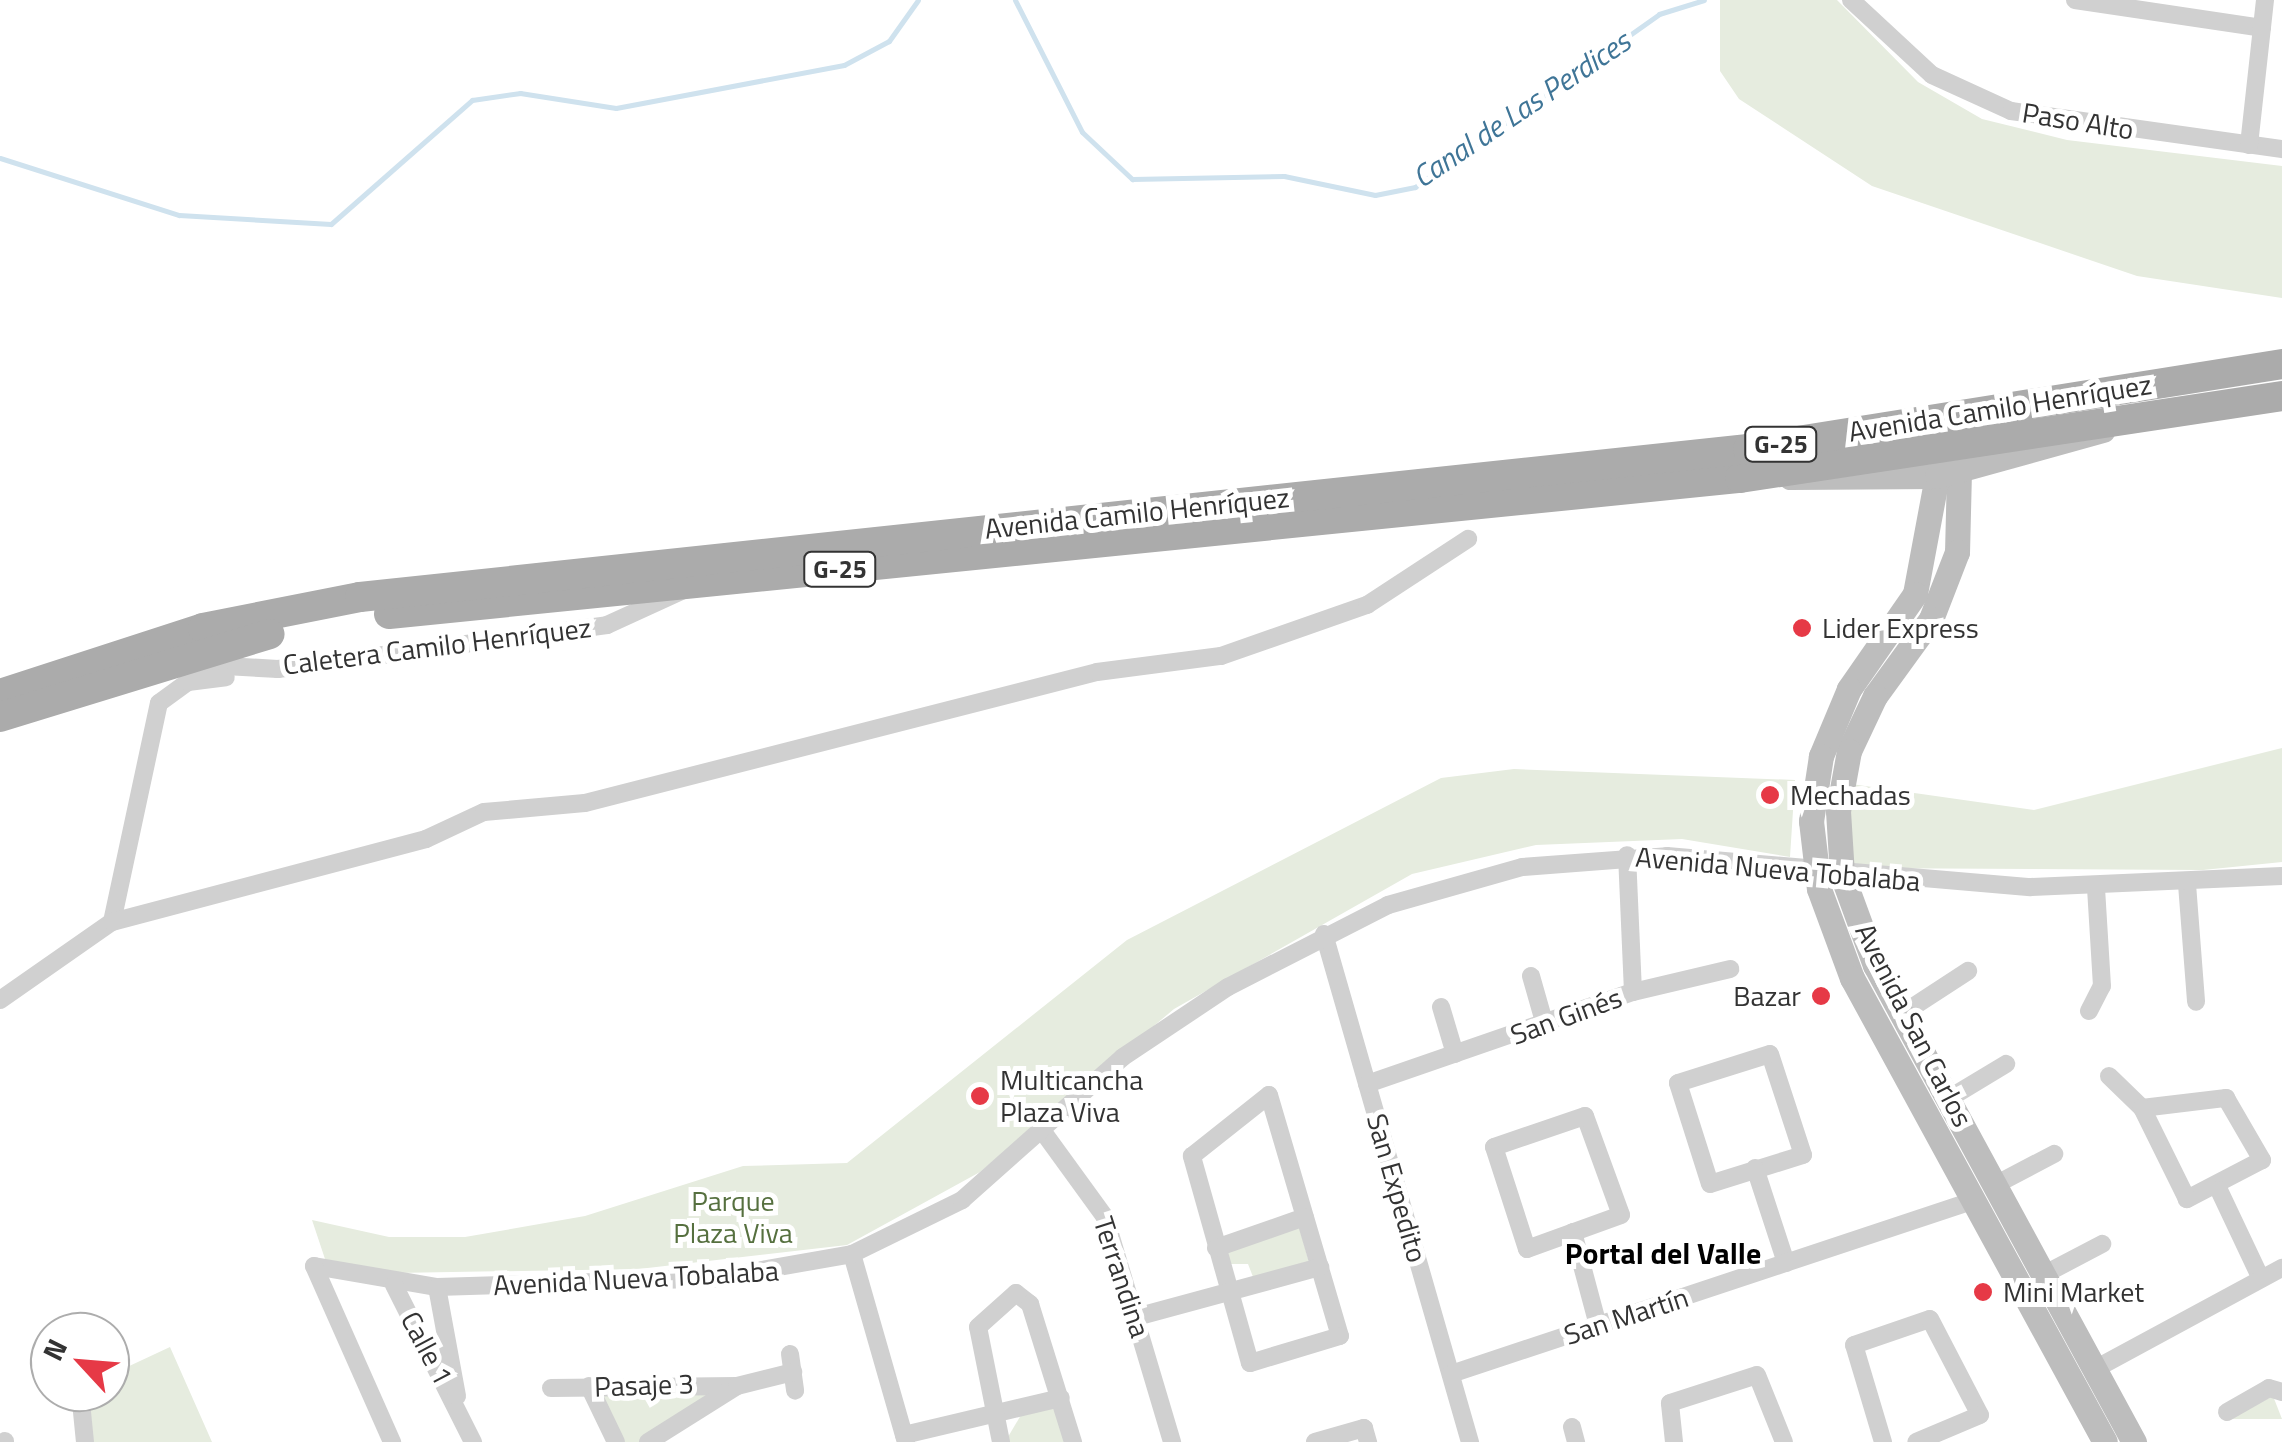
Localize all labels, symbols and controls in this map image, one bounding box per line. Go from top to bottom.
water label: Canal de Las Perdices [1405,23,1637,195]
street label: Paso Alto [2020,96,2136,146]
street label: Avenida Camilo Henríquez [1846,367,2154,449]
road number: G-25 [1744,424,1818,464]
street label: Avenida Camilo Henríquez [983,480,1291,546]
road number: G-25 [802,549,878,589]
street label: Caletera Camilo Henríquez [281,610,593,682]
place label: Lider Express [1822,611,1979,645]
marker: Lider Express [1791,617,1813,639]
place label: Mechadas [1790,778,1911,812]
marker: Mechadas [1759,784,1781,806]
street label: Avenida Nueva Tobalaba [1634,840,1922,898]
street label: Avenida San Carlos [1848,918,1980,1132]
place label: Bazar [1733,979,1801,1013]
street label: San Ginés [1506,980,1626,1052]
marker: Bazar [1810,985,1832,1007]
place label: Multicancha Plaza Viva [1000,1063,1143,1129]
marker: Multicancha Plaza Viva [969,1085,991,1107]
street label: San Expedito [1360,1110,1434,1266]
park label: Parque Plaza Viva [673,1184,793,1250]
street label: Terrandina [1087,1212,1157,1342]
district label: Portal del Valle [1565,1235,1761,1271]
street label: Avenida Nueva Tobalaba [492,1254,780,1302]
place label: Mini Market [2003,1275,2144,1309]
street label: San Martín [1560,1280,1692,1352]
marker: Mini Market [1972,1281,1994,1303]
street label: Calle 1 [394,1306,460,1390]
north arrow [30,1312,130,1412]
text: N [31,1331,78,1368]
street label: Pasaje 3 [594,1366,694,1404]

